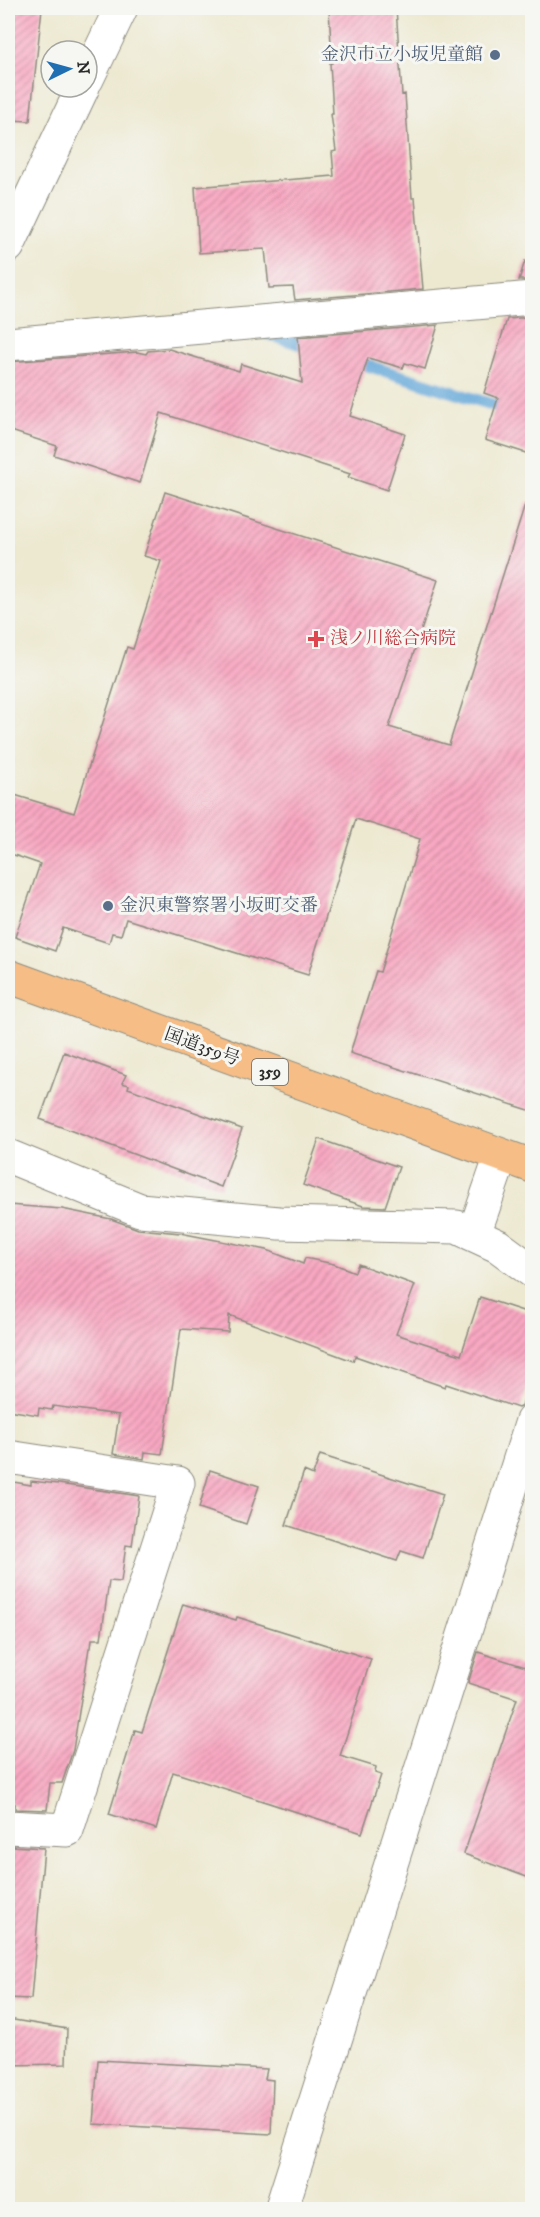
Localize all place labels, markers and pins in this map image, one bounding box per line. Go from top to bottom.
place label: 金沢市立小坂児童館 [321,44,483,66]
marker: 金沢市立小坂児童館 [488,48,502,62]
place label: 浅ノ川総合病院 [330,628,456,650]
marker: 浅ノ川総合病院 [307,630,325,648]
place label: 金沢東警察署小坂町交番 [120,895,318,917]
marker: 金沢東警察署小坂町交番 [101,899,115,913]

